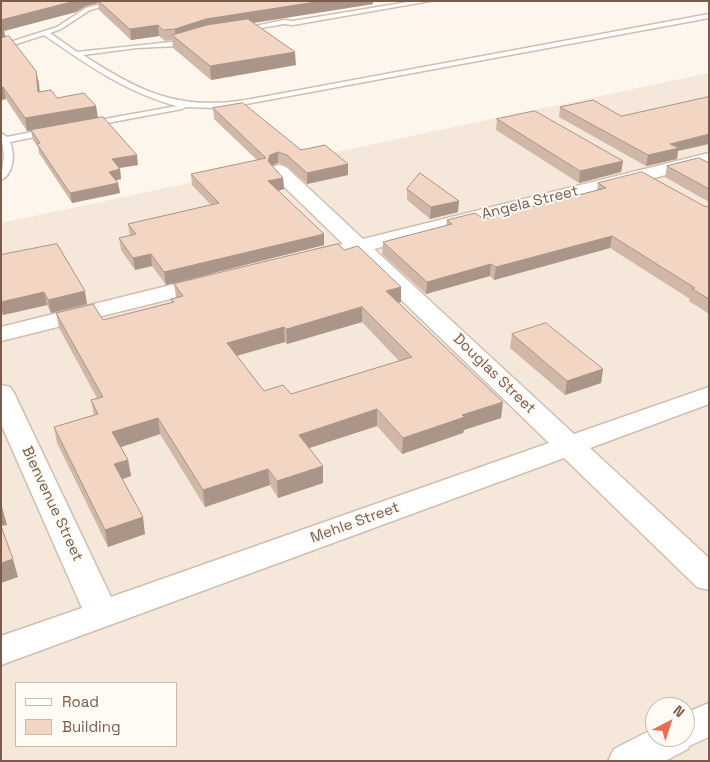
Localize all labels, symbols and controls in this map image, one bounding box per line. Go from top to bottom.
street label: Angela Street [480,182,580,224]
street label: Douglas Street [449,330,539,418]
street label: Bienvenue Street [17,444,87,564]
street label: Mehle Street [308,499,402,547]
legend [15,682,178,747]
text: Road [62,692,99,711]
north arrow [645,697,695,747]
text: N [670,701,688,721]
text: Building [62,717,121,736]

